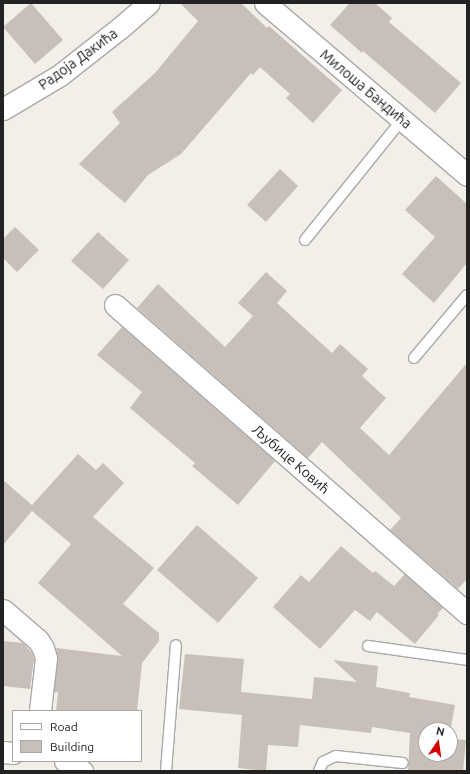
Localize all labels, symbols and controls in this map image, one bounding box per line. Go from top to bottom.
street label: Радоја Дакића [35,25,121,93]
street label: Милоша Бандића [317,46,415,132]
street label: Љубице Ковић [249,421,333,497]
legend [12,710,142,762]
text: Road [50,720,78,733]
north arrow [418,722,458,762]
text: N [435,725,446,738]
text: Building [50,740,94,753]

